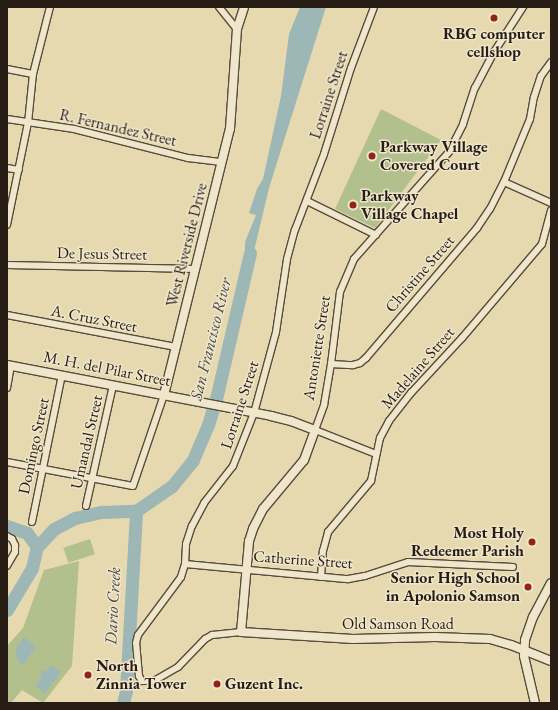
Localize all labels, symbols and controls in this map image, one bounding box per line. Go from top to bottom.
marker: RBG computer cellshop [489,13,499,23]
place label: RBG computer cellshop [443,24,545,62]
street label: Lorraine Street [306,49,352,141]
street label: R. Fernandez Street [58,105,178,151]
place label: Parkway Village Covered Court [380,137,488,175]
marker: Parkway Village Covered Court [367,151,377,161]
street label: West Riverside Drive [162,181,212,309]
place label: Parkway Village Chapel [361,186,458,224]
marker: Parkway Village Chapel [348,200,358,210]
street label: Christine Street [381,231,459,317]
street label: De Jesus Street [57,244,147,264]
water label: San Francisco River [186,276,236,402]
street label: Antoniette Street [299,294,335,402]
street label: A. Cruz Street [49,301,139,337]
street label: Madelaine Street [377,323,459,413]
street label: M. H. del Pilar Street [42,347,172,391]
street label: Lorraine Street [217,359,263,451]
street label: Umandal Street [67,393,107,491]
street label: Domingo Street [14,396,54,496]
place label: Most Holy Redeemer Parish [411,523,524,561]
marker: Most Holy Redeemer Parish [527,537,537,547]
street label: Catherine Street [253,547,353,573]
water label: Dario Creek [101,567,125,645]
place label: Senior High School in Apolonio Samson [386,568,520,606]
marker: Senior High School in Apolonio Samson [523,582,533,592]
street label: Old Samson Road [342,614,454,634]
place label: North Zinnia Tower [96,656,186,694]
marker: North Zinnia Tower [83,670,93,680]
place label: Guzent Inc. [225,674,303,694]
marker: Guzent Inc. [212,679,222,689]

